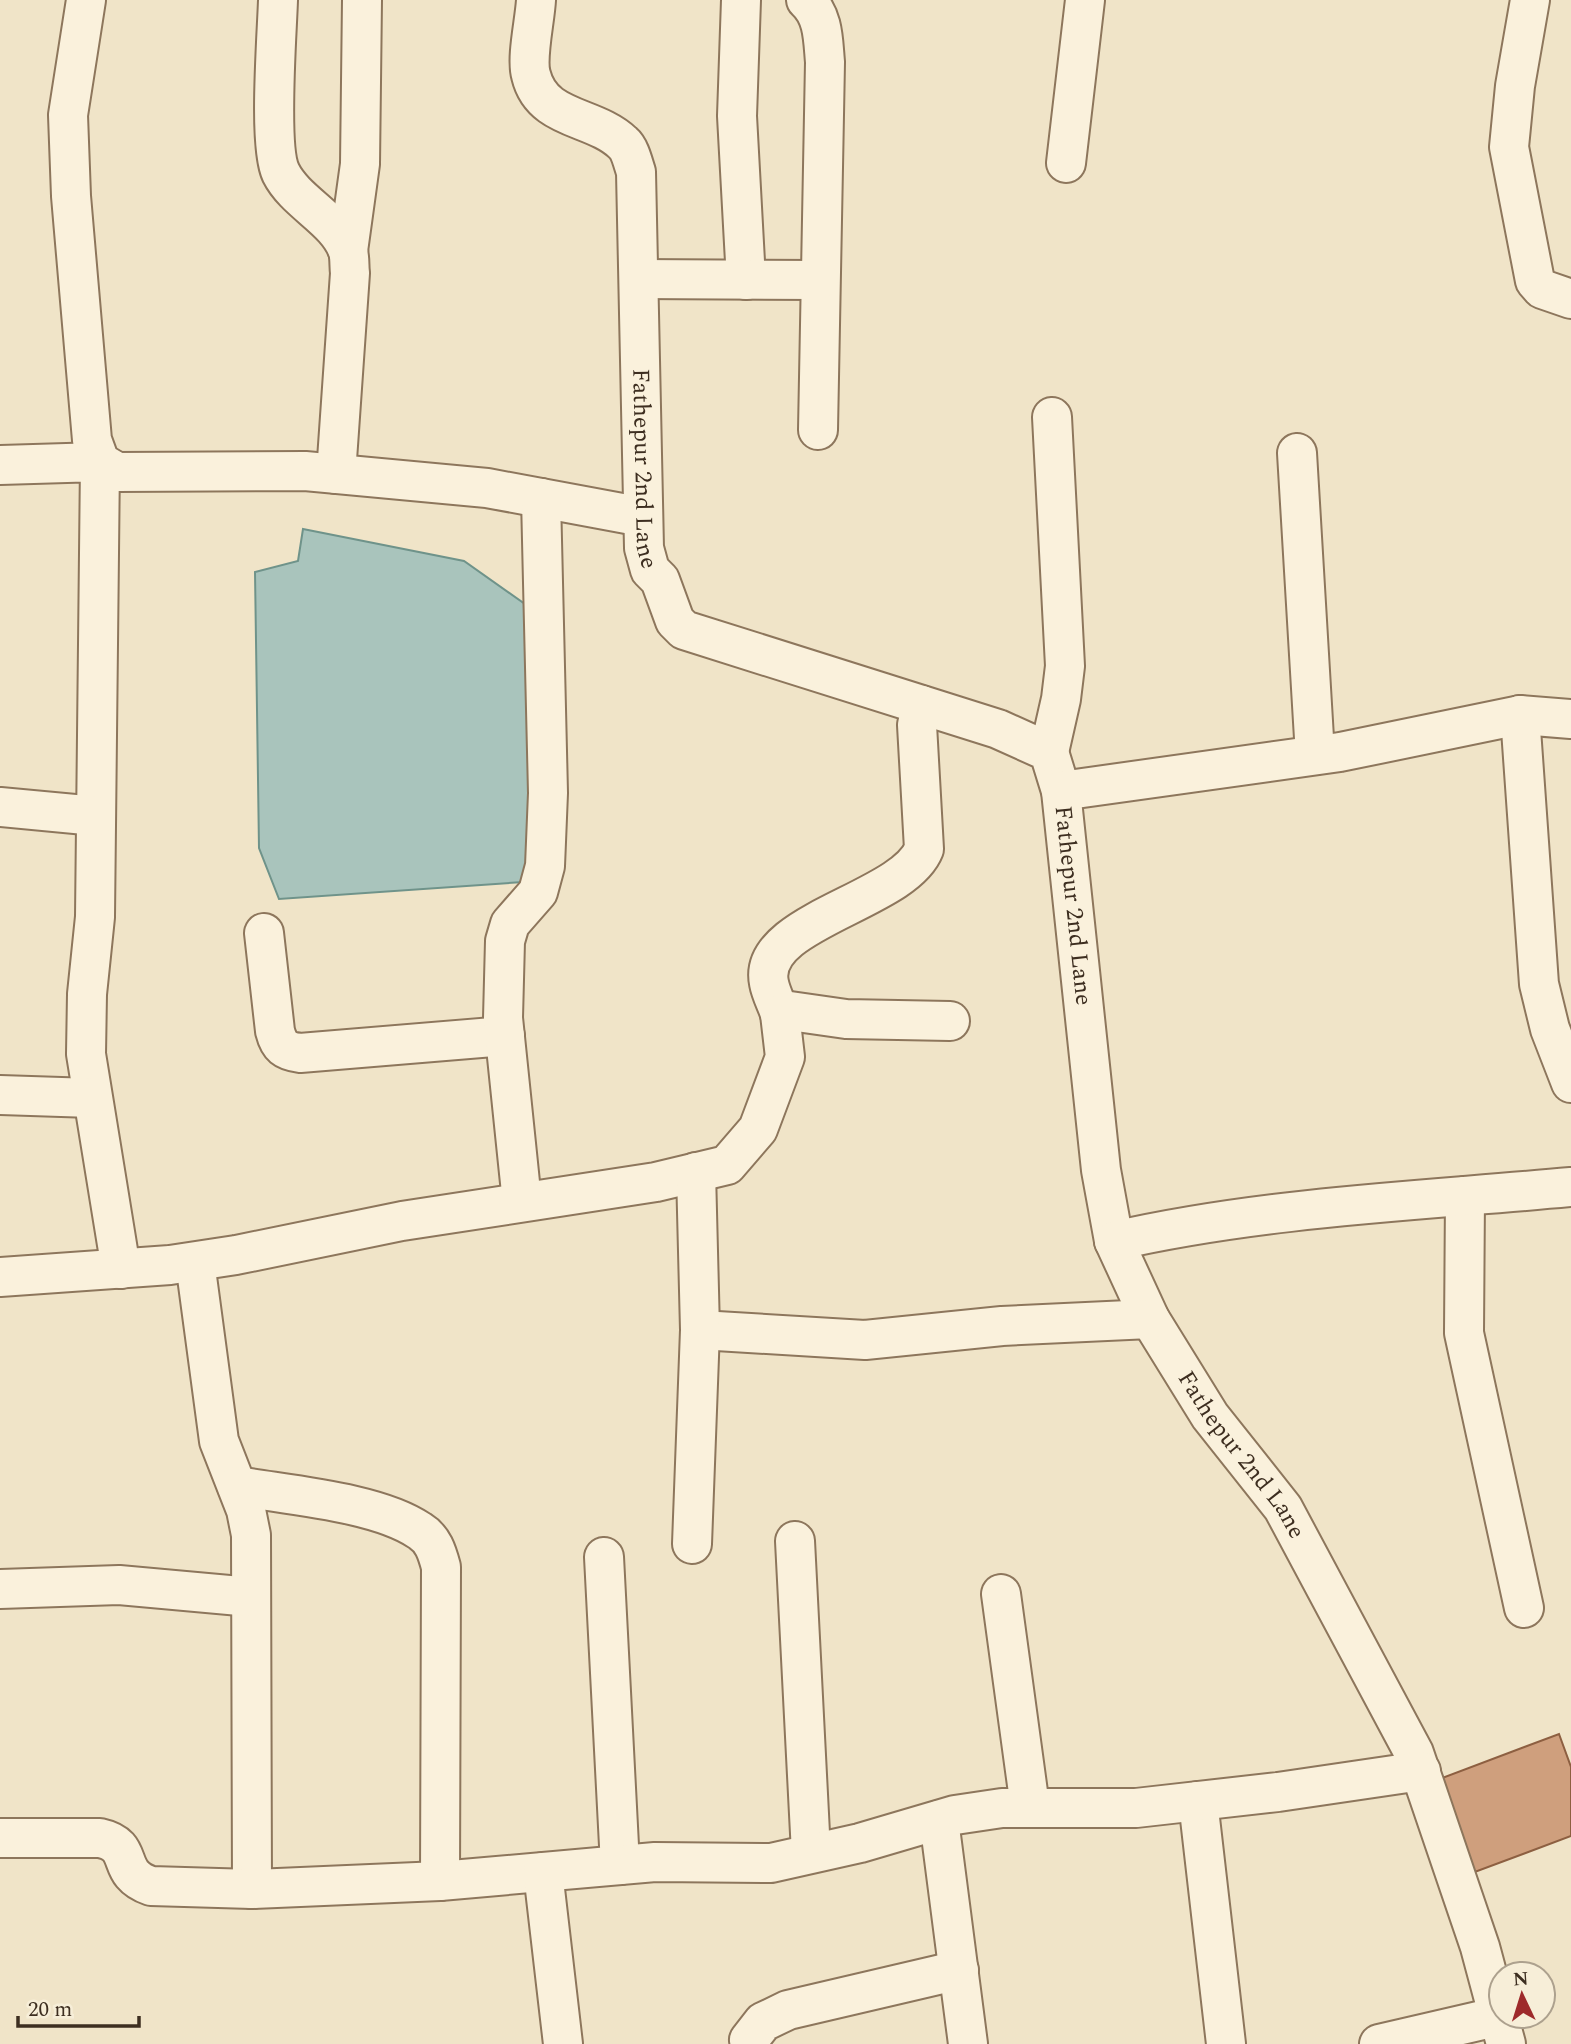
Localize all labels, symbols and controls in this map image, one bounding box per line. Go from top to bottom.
street label: Fathepur 2nd Lane [622,368,667,573]
street label: Fathepur 2nd Lane [1045,804,1102,1007]
street label: Fathepur 2nd Lane [1168,1364,1314,1546]
north arrow [1487,1960,1557,2030]
text: N [1512,1965,1530,1995]
scale bar [18,1984,138,2028]
text: 20 m [28,1994,72,2026]

